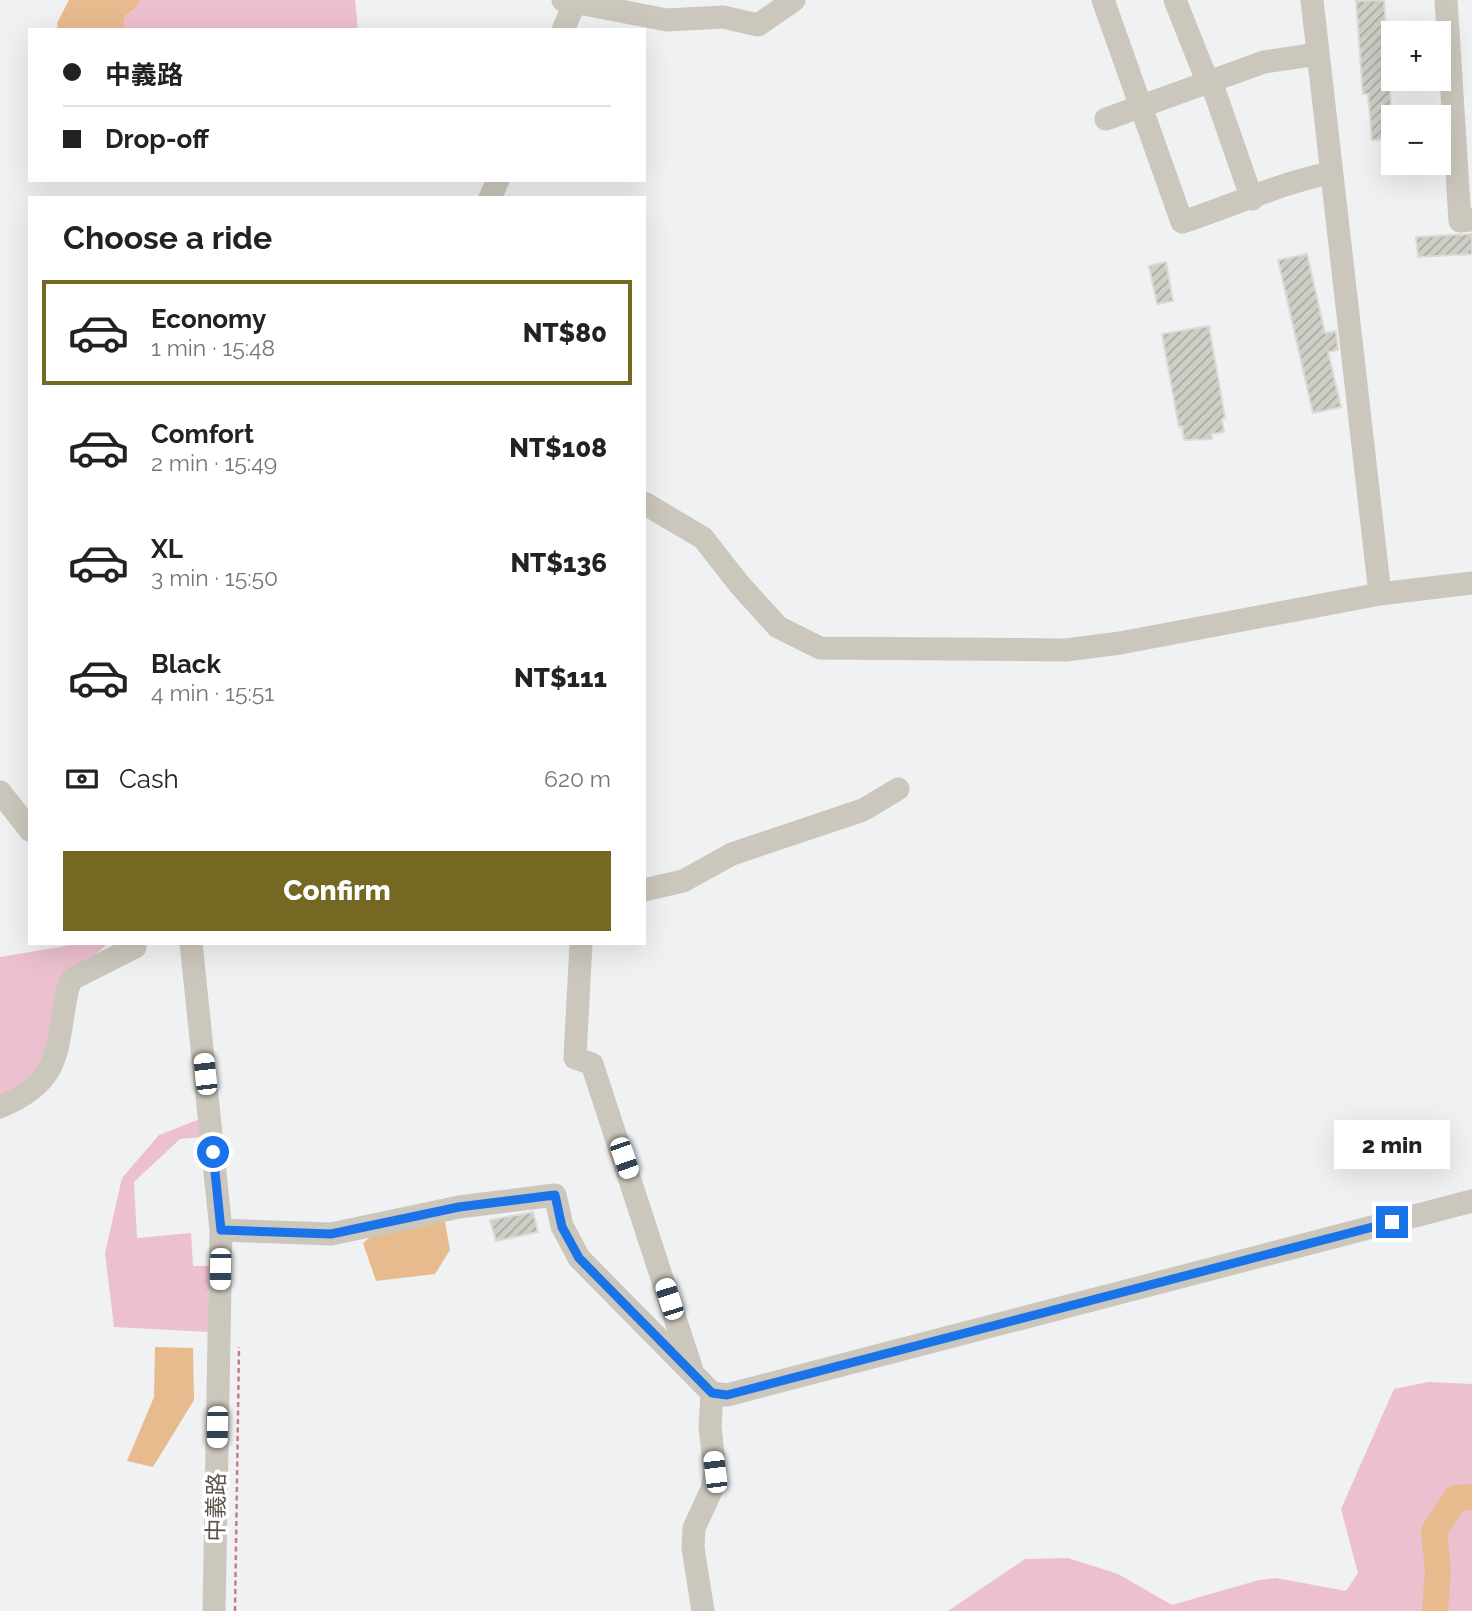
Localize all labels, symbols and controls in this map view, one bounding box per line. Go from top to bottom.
map controls [1381,21,1451,175]
button: + [1381,21,1451,91]
text: 中義路 [105,60,183,90]
button: − [1381,105,1451,175]
text: Drop-off [105,124,209,154]
text: Choose a ride [63,219,272,256]
icon: car [67,301,130,364]
text: Economy [151,304,266,334]
text: NT$80 [523,318,607,348]
text: 1 min · 15:48 [151,334,275,361]
icon: car [67,416,130,479]
text: Comfort [151,419,254,449]
text: NT$108 [509,433,607,463]
text: 2 min · 15:49 [151,449,277,476]
icon: car [67,531,130,594]
text: XL [151,534,183,564]
text: NT$136 [510,548,607,578]
text: 3 min · 15:50 [151,564,278,591]
icon: car [67,646,130,709]
text: Black [151,649,221,679]
text: NT$111 [514,663,607,693]
text: 4 min · 15:51 [151,679,274,706]
icon: cash [63,760,101,798]
text: Cash [119,764,179,794]
text: 620 m [544,765,611,792]
button: Confirm [63,851,611,931]
car [193,1052,218,1096]
callout: 2 min [1334,1120,1450,1170]
text: 2 min [1362,1131,1422,1158]
car [608,1135,641,1181]
route start [197,1136,229,1168]
route end [1376,1206,1408,1238]
car [210,1248,231,1290]
car [653,1276,686,1322]
car [207,1406,228,1448]
car [703,1450,728,1494]
street label: 中義路 [201,1472,230,1542]

